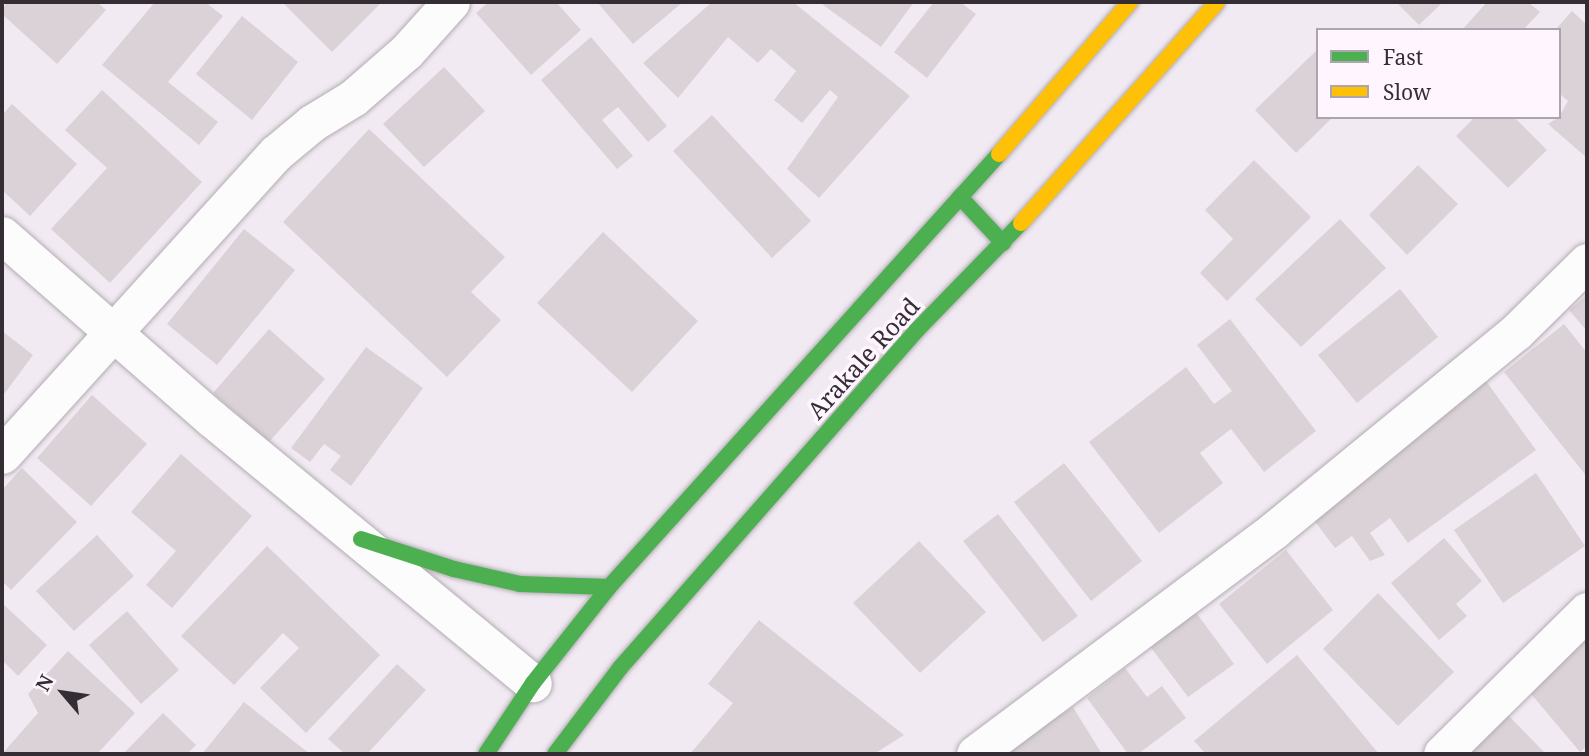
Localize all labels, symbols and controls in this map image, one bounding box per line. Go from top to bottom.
legend [1316,28,1561,119]
text: Fast [1383,43,1423,71]
text: Slow [1383,78,1431,106]
street label: Arakale Road [801,291,925,425]
north arrow [28,658,98,728]
text: N [30,670,60,696]

